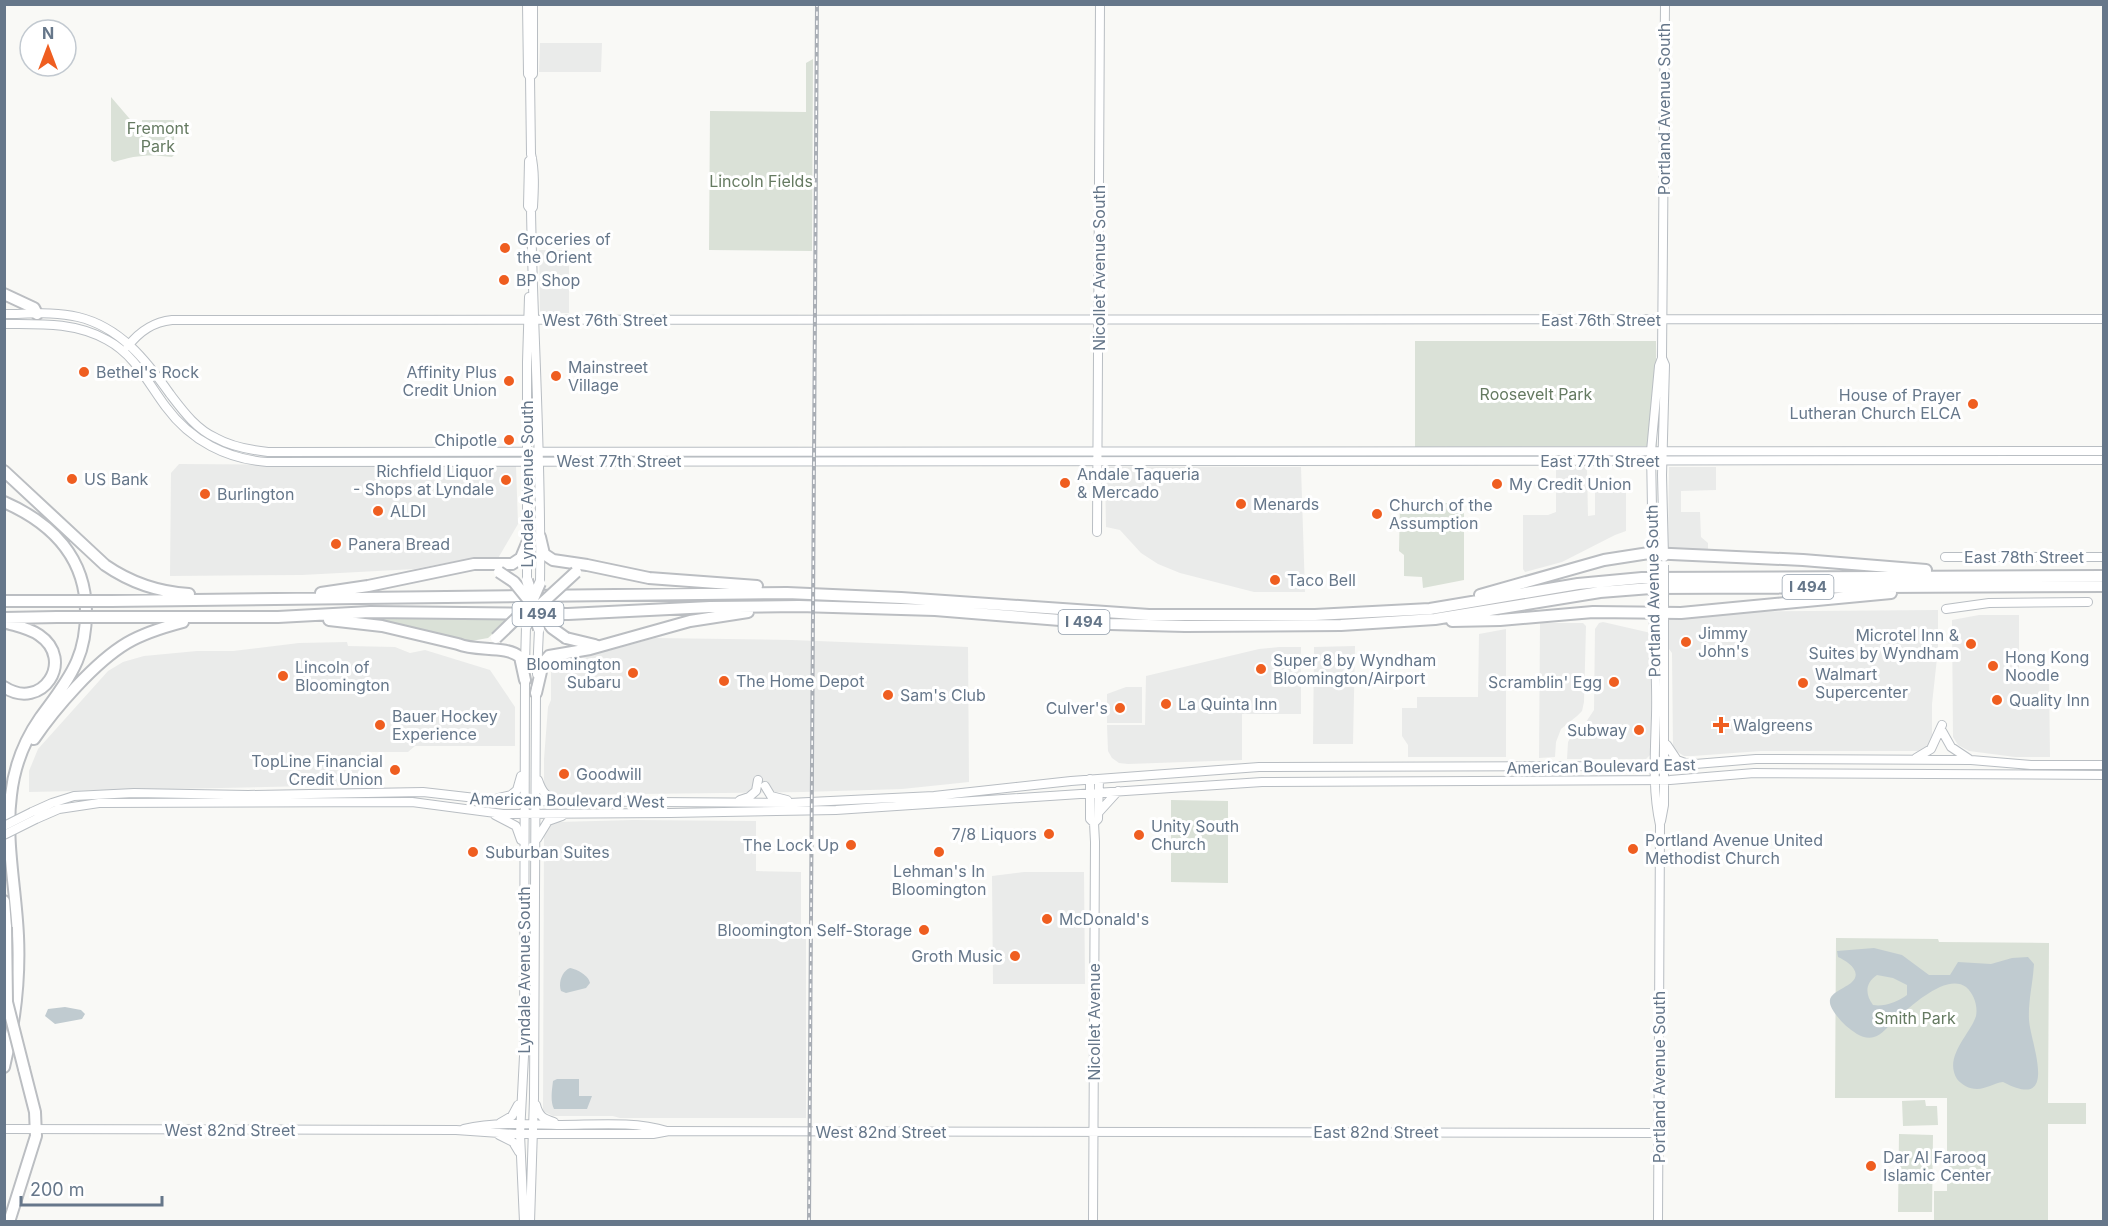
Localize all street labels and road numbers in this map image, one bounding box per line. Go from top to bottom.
street label: Portland Avenue South [1654,23,1674,195]
street label: Nicollet Avenue South [1089,185,1109,351]
street label: West 76th Street [542,310,668,330]
street label: East 76th Street [1541,310,1661,330]
street label: Lyndale Avenue South [517,400,537,568]
street label: West 77th Street [556,451,682,471]
street label: East 77th Street [1540,451,1660,471]
street label: Portland Avenue South [1641,505,1665,677]
street label: East 78th Street [1964,547,2084,567]
road number: I 494 [1782,575,1834,599]
road number: I 494 [512,602,564,626]
road number: I 494 [1058,610,1110,634]
street label: American Boulevard East [1506,754,1696,778]
street label: American Boulevard West [469,788,665,812]
street label: Lyndale Avenue South [514,886,534,1054]
street label: Nicollet Avenue [1084,963,1104,1081]
street label: Portland Avenue South [1649,991,1669,1163]
street label: West 82nd Street [164,1120,296,1140]
street label: West 82nd Street [815,1122,947,1142]
street label: East 82nd Street [1313,1122,1439,1142]

